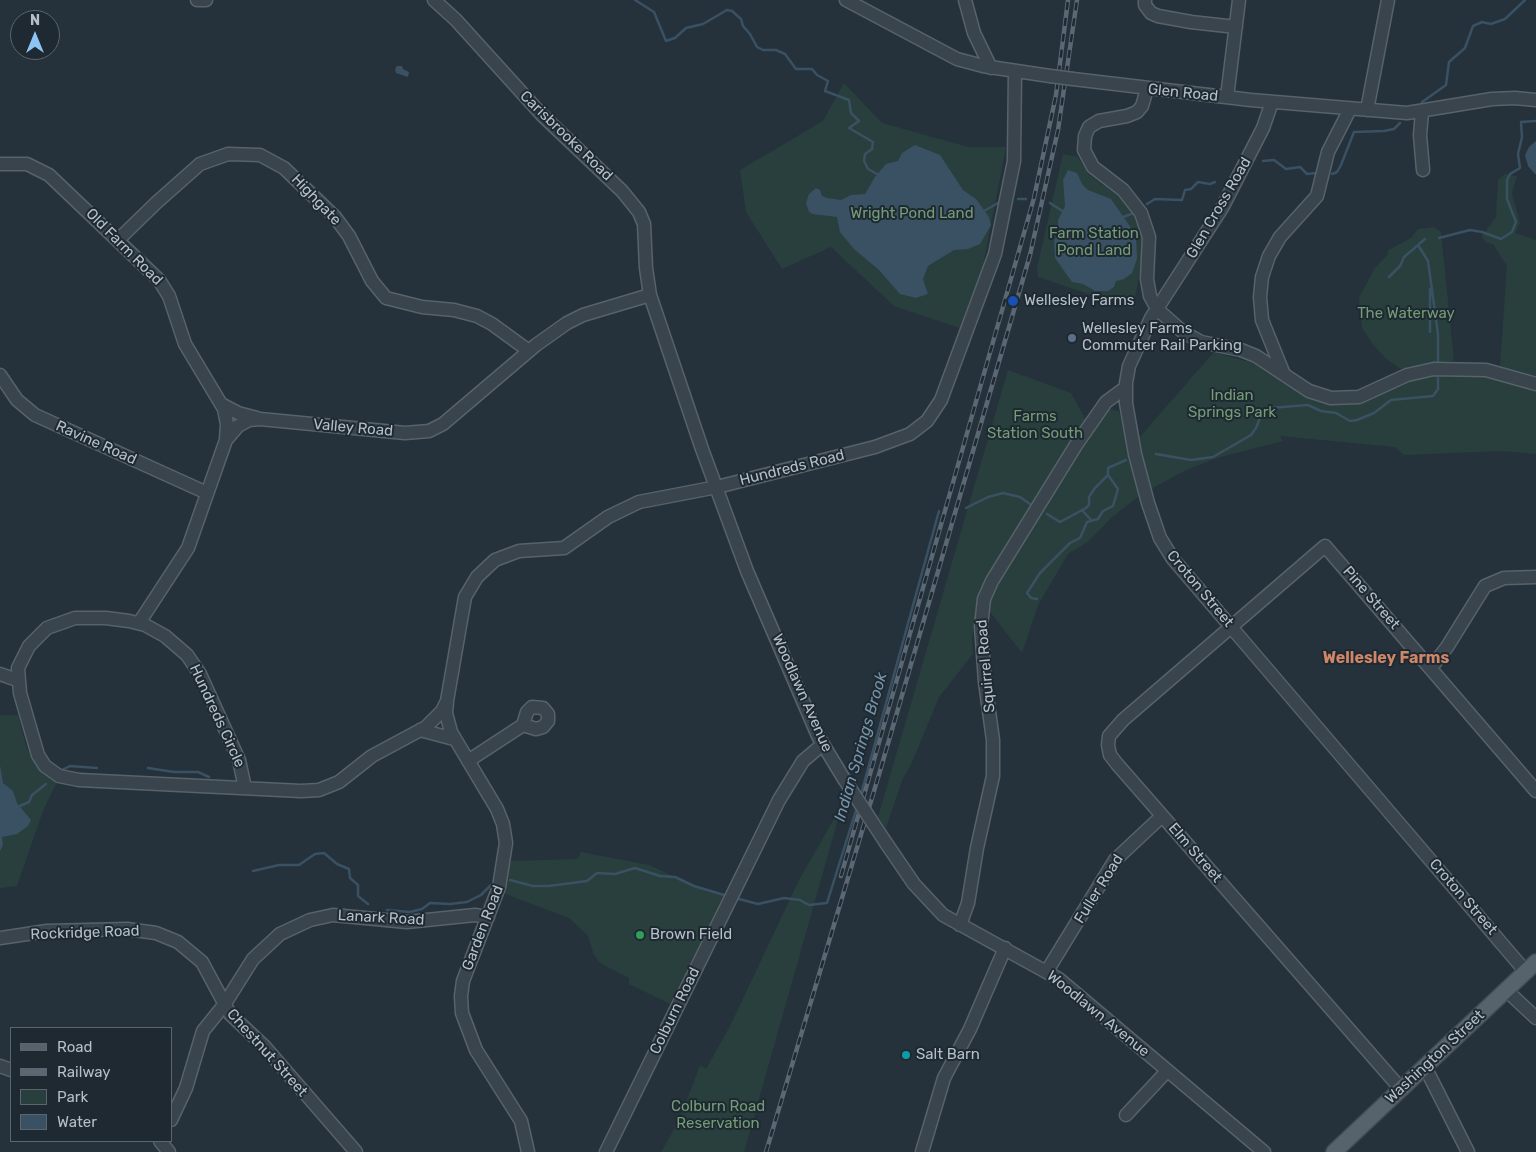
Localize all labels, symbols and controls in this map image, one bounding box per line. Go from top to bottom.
north arrow [10,10,60,60]
text: N [30,12,40,29]
street label: Glen Road [1147,80,1219,106]
street label: Carisbrooke Road [516,87,616,185]
street label: Glen Cross Road [1183,154,1255,262]
street label: Highgate [287,171,345,229]
street label: Old Farm Road [82,205,166,289]
park label: Wright Pond Land [850,205,974,223]
park label: Farm Station Pond Land [1049,225,1139,260]
place label: Wellesley Farms [1024,292,1134,310]
marker: Wellesley Farms [1006,294,1020,308]
park label: The Waterway [1357,305,1455,323]
place label: Wellesley Farms Commuter Rail Parking [1082,320,1242,355]
marker: Wellesley Farms Commuter Rail Parking [1066,332,1078,344]
park label: Indian Springs Park [1188,387,1276,422]
park label: Farms Station South [987,408,1083,443]
street label: Valley Road [312,416,394,440]
street label: Ravine Road [53,417,139,469]
street label: Hundreds Road [738,446,846,490]
street label: Croton Street [1163,547,1237,631]
street label: Pine Street [1339,563,1403,633]
street label: Squirrel Road [973,619,999,713]
street label: Woodlawn Avenue [768,631,836,755]
district label: Wellesley Farms [1323,648,1449,668]
street label: Hundreds Circle [185,662,249,770]
water label: Indian Springs Brook [830,670,892,824]
street label: Elm Street [1164,820,1226,886]
street label: Fuller Road [1071,851,1127,927]
street label: Croton Street [1425,855,1501,939]
street label: Garden Road [459,883,507,973]
street label: Lanark Road [337,907,425,929]
street label: Rockridge Road [30,922,140,944]
place label: Brown Field [650,926,732,944]
marker: Brown Field [634,929,646,941]
street label: Colburn Road [646,965,704,1057]
street label: Woodlawn Avenue [1043,967,1153,1061]
street label: Chestnut Street [223,1005,311,1101]
street label: Washington Street [1382,1006,1488,1108]
legend [10,1027,172,1142]
text: Road [57,1038,93,1056]
place label: Salt Barn [916,1046,980,1064]
marker: Salt Barn [900,1049,912,1061]
text: Railway [57,1063,111,1081]
text: Park [57,1088,88,1106]
park label: Colburn Road Reservation [671,1098,765,1133]
text: Water [57,1113,97,1131]

